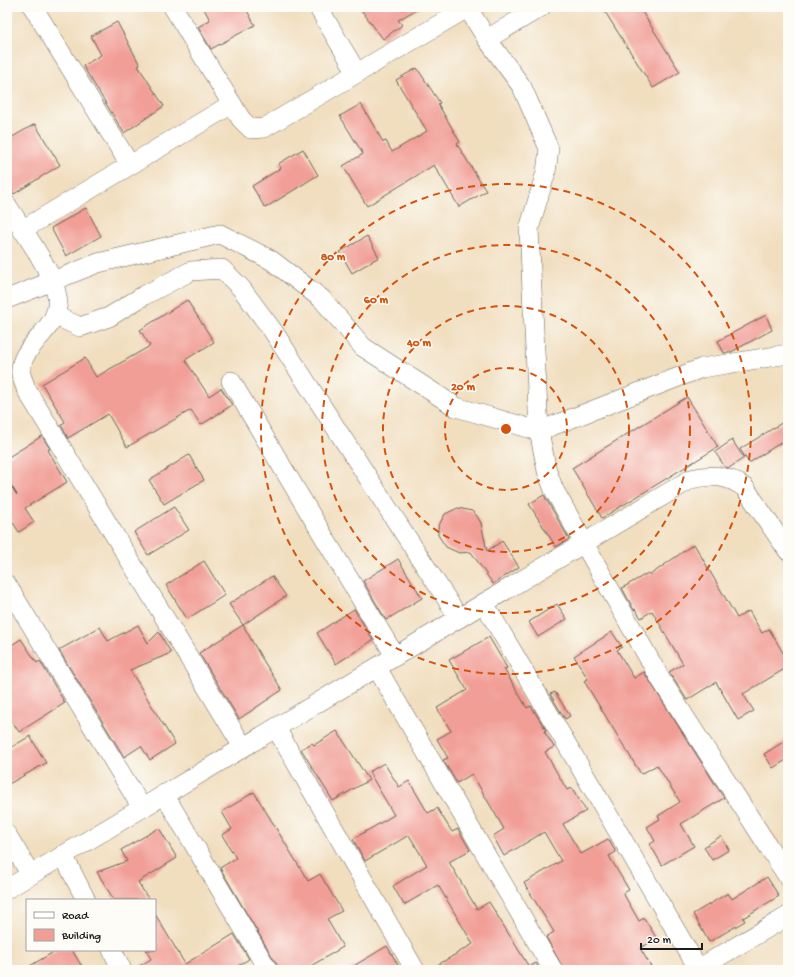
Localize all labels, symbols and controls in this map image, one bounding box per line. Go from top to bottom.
text: 80 m [321,251,346,265]
text: 60 m [364,294,389,308]
text: 40 m [406,337,431,351]
text: 20 m [451,381,476,395]
centre of rings [499,422,513,436]
legend [26,899,156,951]
text: Road [62,910,89,924]
scale bar [641,925,702,951]
text: Building [61,930,101,944]
text: 20 m [647,934,672,948]

